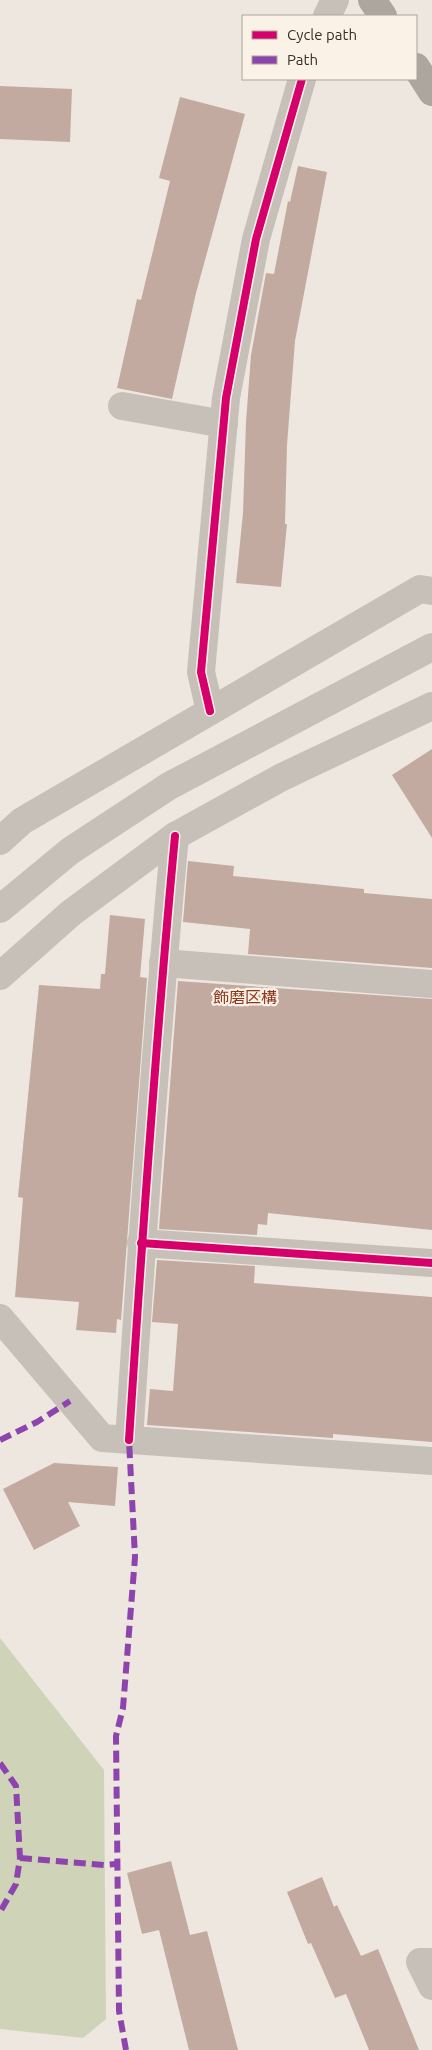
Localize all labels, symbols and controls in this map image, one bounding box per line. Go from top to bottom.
legend [242,15,417,80]
text: Cycle path [287,26,357,43]
text: Path [287,51,318,68]
district label: 飾磨区構 [213,988,277,1006]

